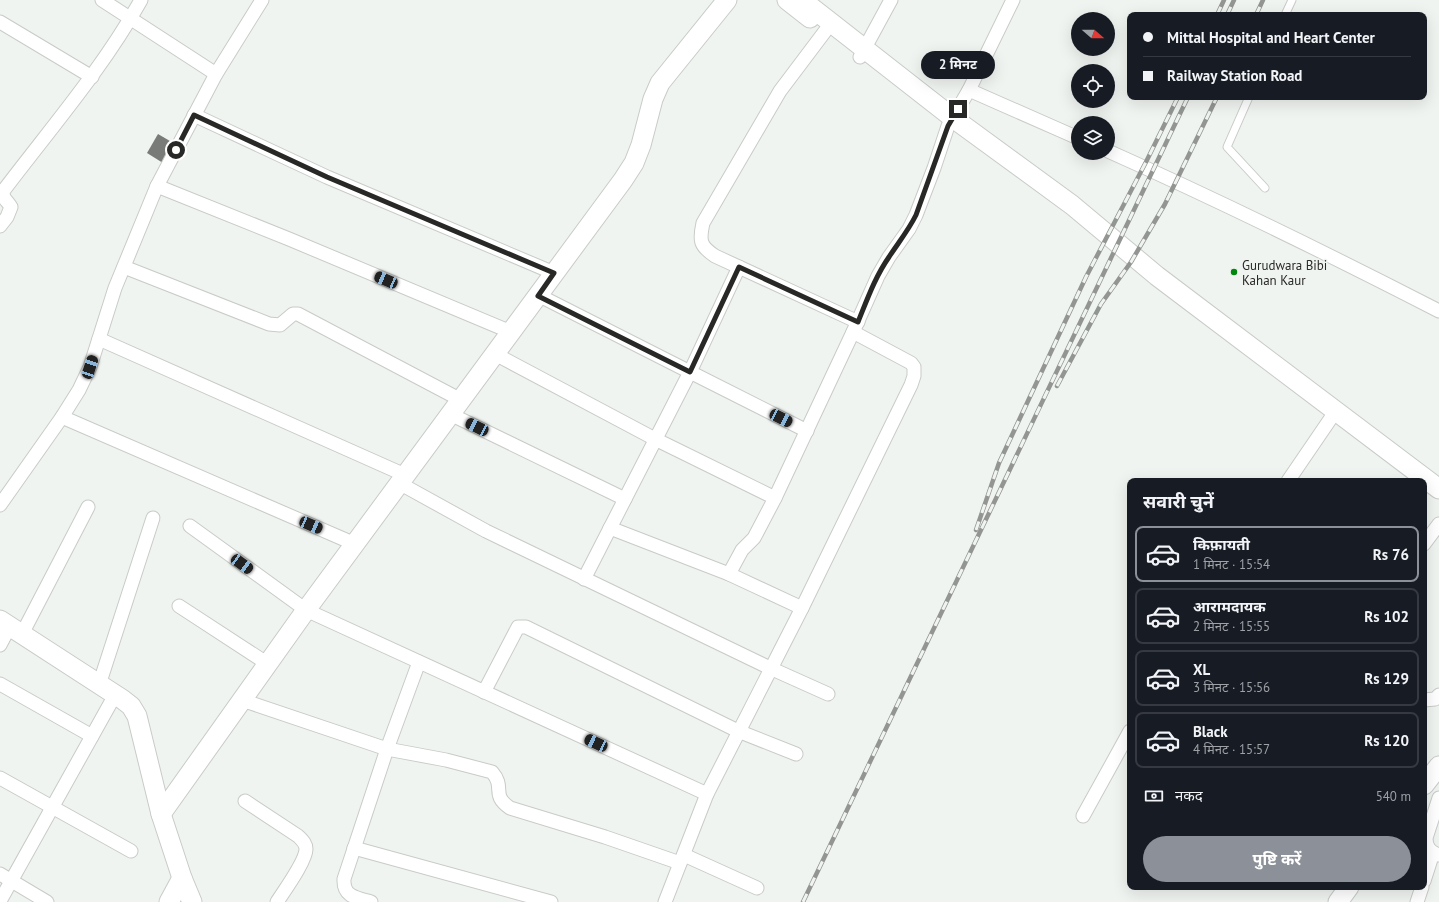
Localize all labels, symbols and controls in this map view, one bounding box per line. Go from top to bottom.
north arrow [1071,12,1115,56]
map controls [1071,12,1115,160]
text: Mittal Hospital and Heart Center [1167,28,1375,47]
callout: 2 मिनट [921,51,995,79]
text: 2 मिनट [939,56,977,73]
button: locate [1071,64,1115,108]
text: Railway Station Road [1167,66,1302,85]
route end [949,100,967,118]
button: layers [1071,116,1115,160]
route start [167,141,185,159]
place label: Gurudwara Bibi Kahan Kaur [1242,257,1327,289]
marker: Gurudwara Bibi Kahan Kaur [1229,267,1239,277]
car [373,270,399,290]
car [81,354,99,380]
car [768,407,794,429]
car [464,416,490,438]
text: सवारी चुनें [1143,490,1214,513]
car [298,515,324,535]
text: किफ़ायती [1193,535,1250,554]
icon: car [1145,536,1181,572]
text: Rs 76 [1373,545,1409,564]
car [229,552,255,576]
text: 1 मिनट · 15:54 [1193,556,1270,573]
text: आरामदायक [1193,597,1266,616]
icon: car [1145,598,1181,634]
text: Rs 102 [1364,607,1409,626]
text: 2 मिनट · 15:55 [1193,618,1270,635]
icon: car [1145,660,1181,696]
text: XL [1193,660,1210,679]
text: Rs 129 [1364,669,1409,688]
text: 3 मिनट · 15:56 [1193,679,1270,696]
icon: car [1145,722,1181,758]
text: Black [1193,722,1228,741]
text: Rs 120 [1364,731,1409,750]
car [583,732,609,754]
text: 4 मिनट · 15:57 [1193,741,1270,758]
icon: cash [1143,785,1165,807]
text: नकद [1175,786,1203,805]
text: 540 m [1376,788,1411,805]
button: पुष्टि करें [1143,836,1411,882]

